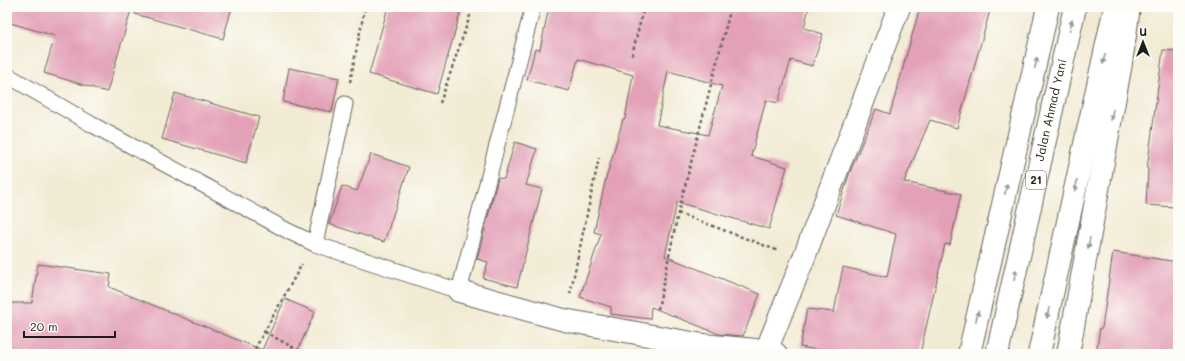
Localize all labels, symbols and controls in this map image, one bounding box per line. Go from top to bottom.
one-way arrow [1068,19,1074,31]
north arrow [1123,22,1163,62]
text: U [1139,24,1147,39]
one-way arrow [1100,53,1106,65]
one-way arrow [1033,56,1039,69]
street label: Jalan Ahmad Yani [1031,57,1070,162]
one-way arrow [1109,108,1115,121]
road number: 21 [1026,171,1046,189]
one-way arrow [1072,180,1078,192]
one-way arrow [1004,183,1010,195]
one-way arrow [1086,236,1092,249]
one-way arrow [1012,269,1018,281]
one-way arrow [1044,307,1050,319]
one-way arrow [975,310,981,322]
scale bar [24,313,115,339]
text: 20 m [30,318,58,334]

